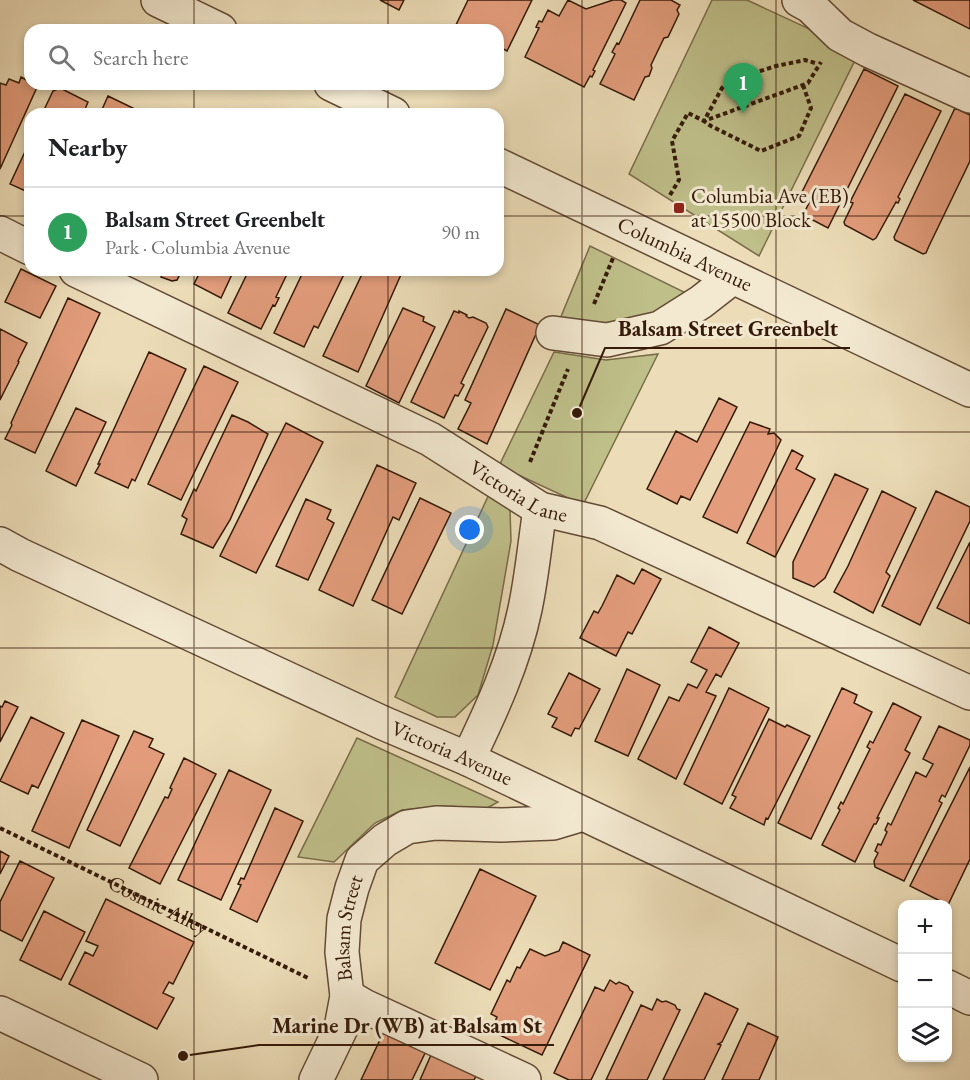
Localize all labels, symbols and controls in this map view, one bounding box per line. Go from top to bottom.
search box [24,24,504,90]
icon: search [45,41,78,74]
text: Search here [93,43,188,72]
pin: 1 [724,63,762,113]
text: Nearby [48,130,128,164]
place label: Columbia Ave (EB) at 15500 Block [691,182,849,233]
marker: Columbia Ave (EB) at 15500 Block [672,201,686,215]
text: Balsam Street Greenbelt [105,205,325,234]
street label: Columbia Avenue [613,210,757,297]
text: 1 [62,219,73,245]
text: 90 m [441,219,480,245]
text: Park · Columbia Avenue [105,234,290,260]
callout: Balsam Street Greenbelt [605,308,850,348]
text: Balsam Street Greenbelt [618,314,839,343]
street label: Victoria Lane [464,454,570,528]
your location [455,515,484,544]
street label: Victoria Avenue [388,714,517,791]
street label: Cosmic Alley [104,869,214,941]
street label: Balsam Street [328,870,369,983]
map controls [898,900,952,1062]
button: + [898,900,952,954]
button: − [898,954,952,1008]
callout: Marine Dr (WB) at Balsam St [259,1005,554,1045]
button: layers [898,1008,952,1062]
text: Marine Dr (WB) at Balsam St [272,1011,543,1040]

